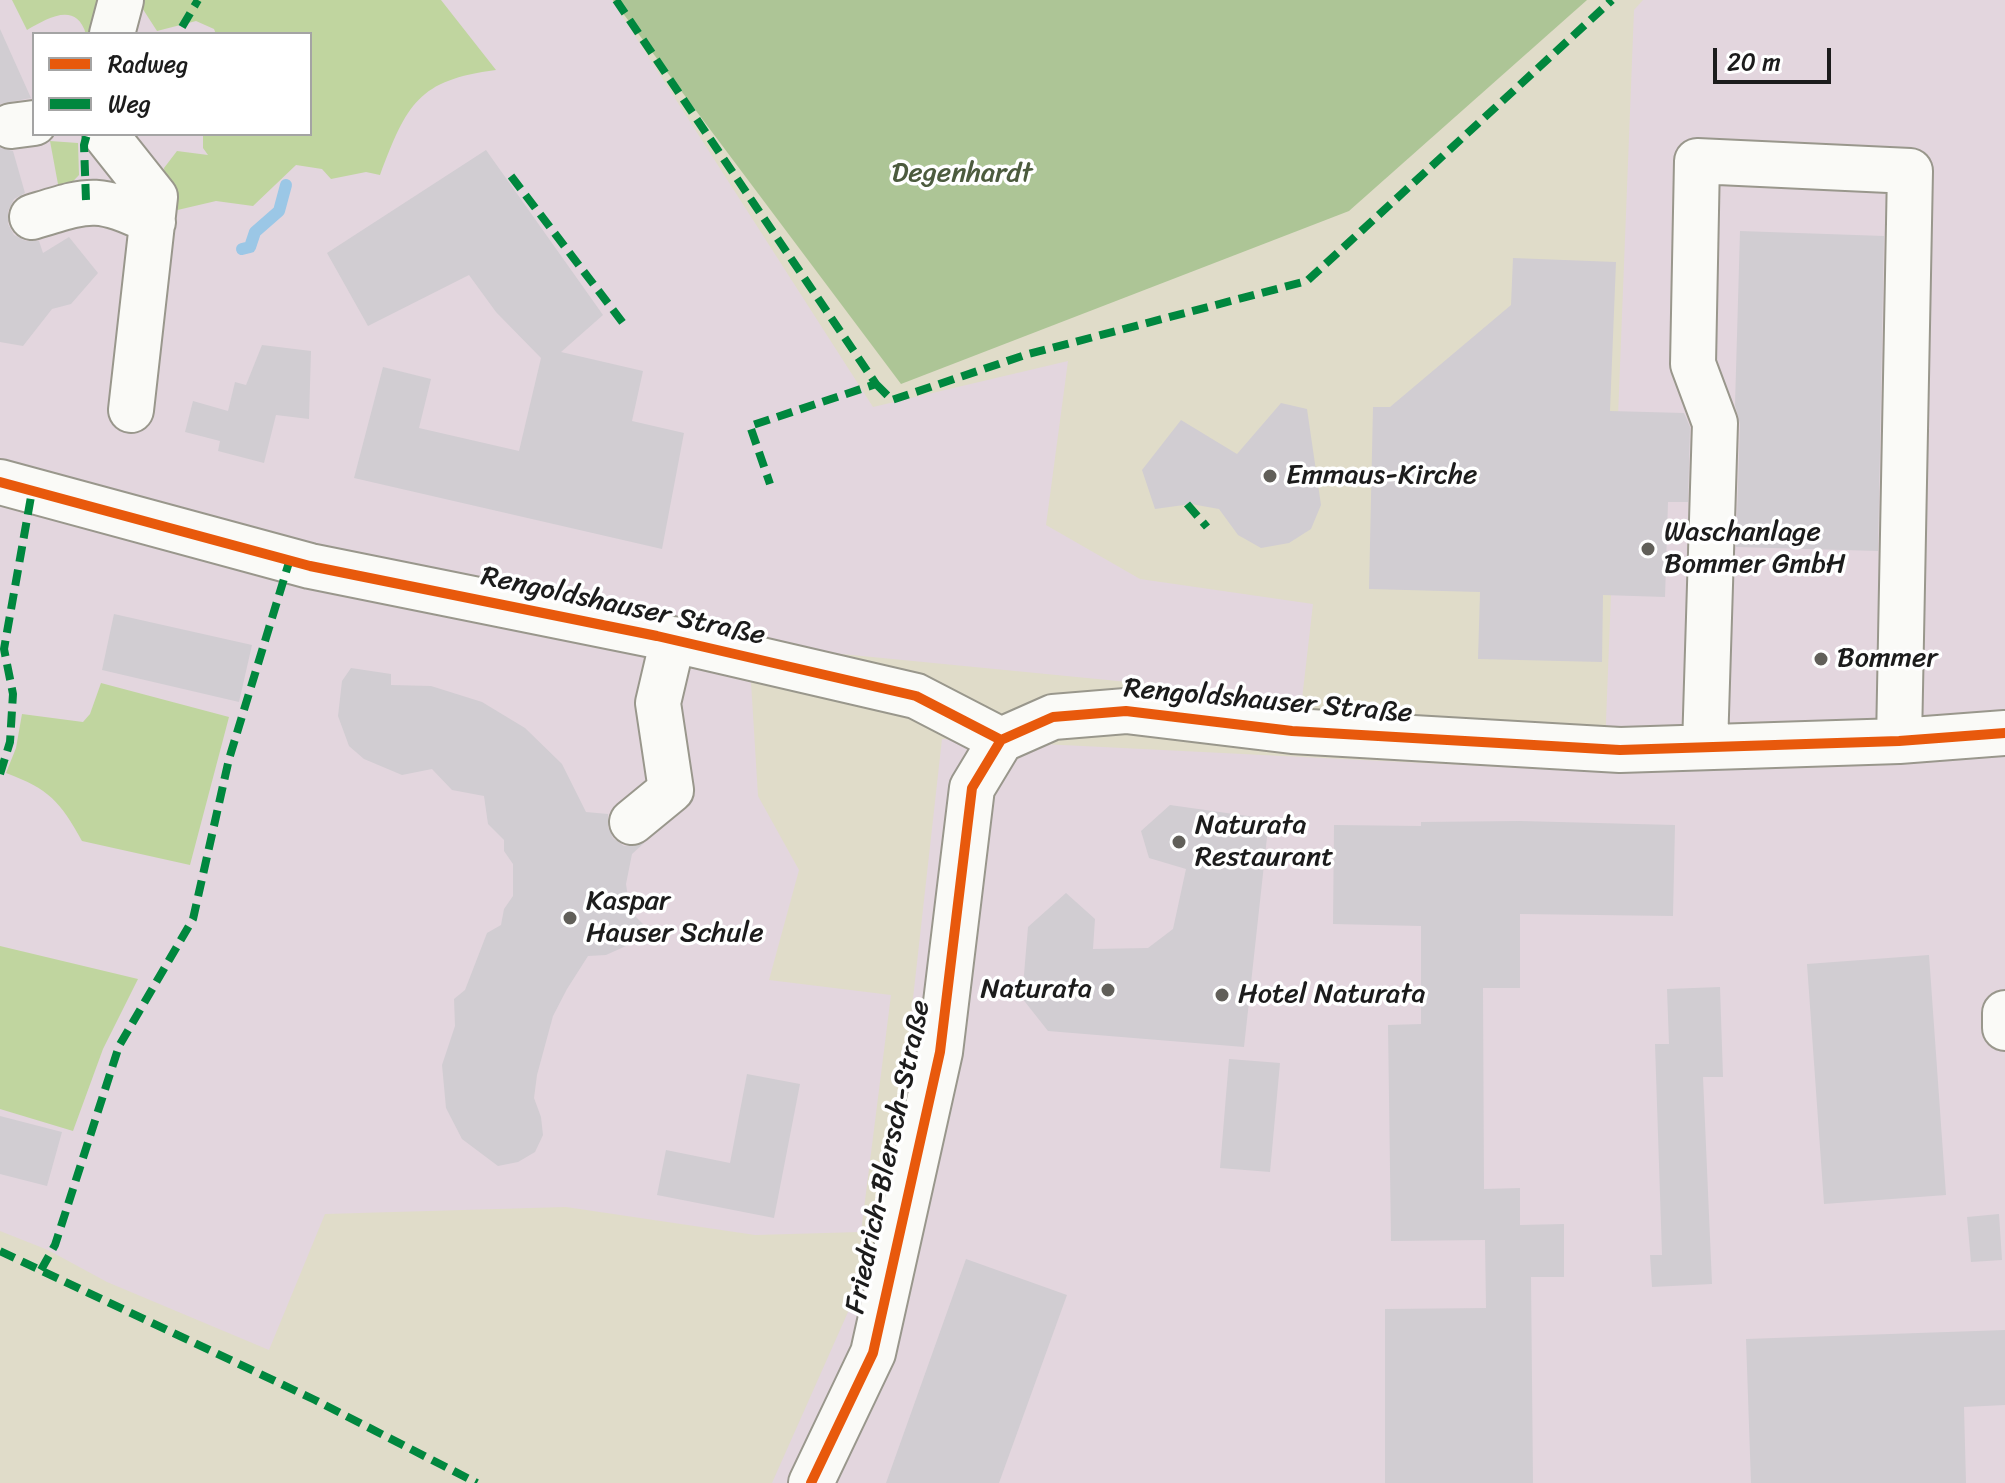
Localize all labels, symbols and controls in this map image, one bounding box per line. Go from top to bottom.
legend [32,32,312,136]
scale bar [1717,32,1835,82]
text: 20 m [1727,41,1781,83]
text: Radweg [108,43,188,85]
text: Weg [108,83,151,125]
park label: Degenhardt [891,157,1033,191]
place label: Emmaus-Kirche [1286,459,1477,493]
marker: Emmaus-Kirche [1261,467,1279,485]
place label: Waschanlage Bommer GmbH [1664,516,1846,582]
marker: Waschanlage Bommer GmbH [1639,540,1657,558]
street label: Rengoldshauser Straße [478,560,768,654]
place label: Bommer [1837,642,1938,676]
marker: Bommer [1812,650,1830,668]
street label: Rengoldshauser Straße [1122,673,1414,731]
place label: Naturata Restaurant [1195,809,1333,875]
marker: Naturata Restaurant [1170,833,1188,851]
place label: Kaspar Hauser Schule [586,885,764,951]
marker: Kaspar Hauser Schule [561,909,579,927]
place label: Naturata [980,973,1092,1007]
place label: Hotel Naturata [1238,978,1426,1012]
marker: Naturata [1099,981,1117,999]
marker: Hotel Naturata [1213,986,1231,1004]
street label: Friedrich-Blersch-Straße [839,997,939,1317]

